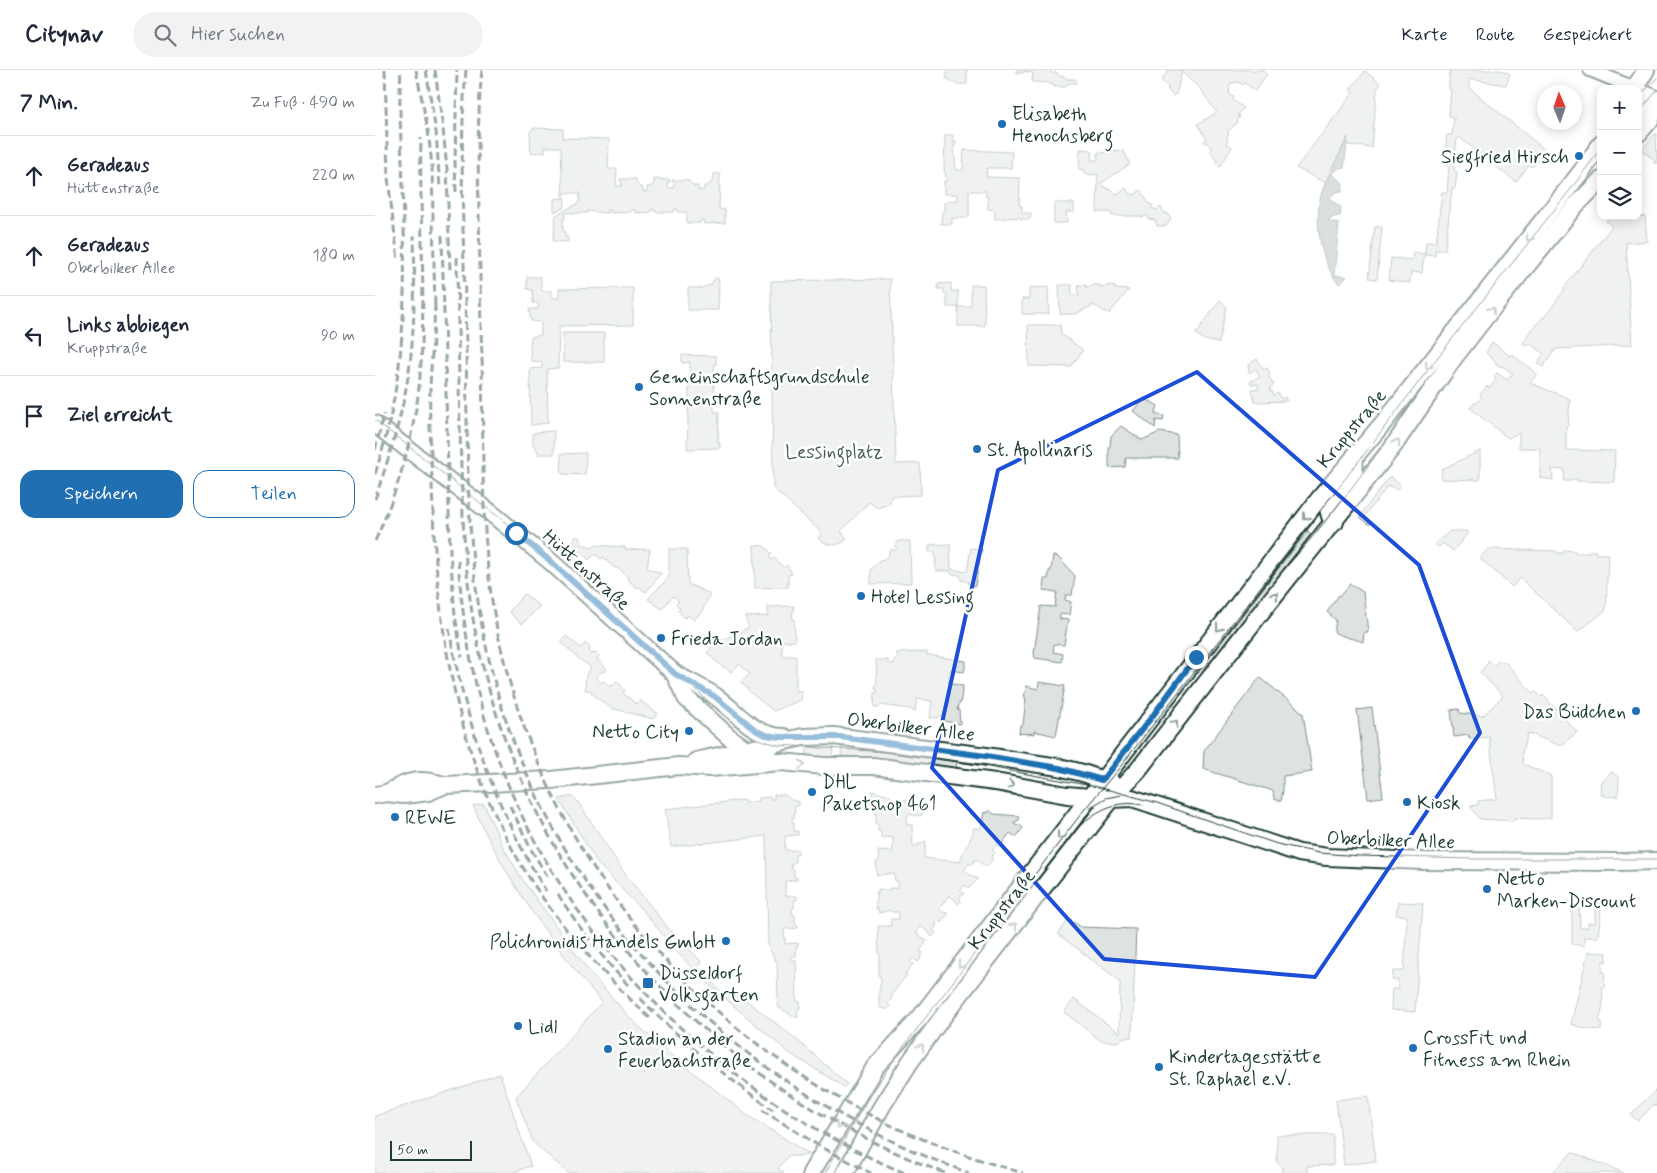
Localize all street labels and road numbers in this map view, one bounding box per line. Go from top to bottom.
street label: Kruppstraße [1312,384,1392,474]
street label: Hüttenstraße [537,524,635,616]
street label: Oberbilker Allee [846,707,976,748]
street label: Oberbilker Allee [1326,826,1456,855]
street label: Kruppstraße [963,865,1041,955]

